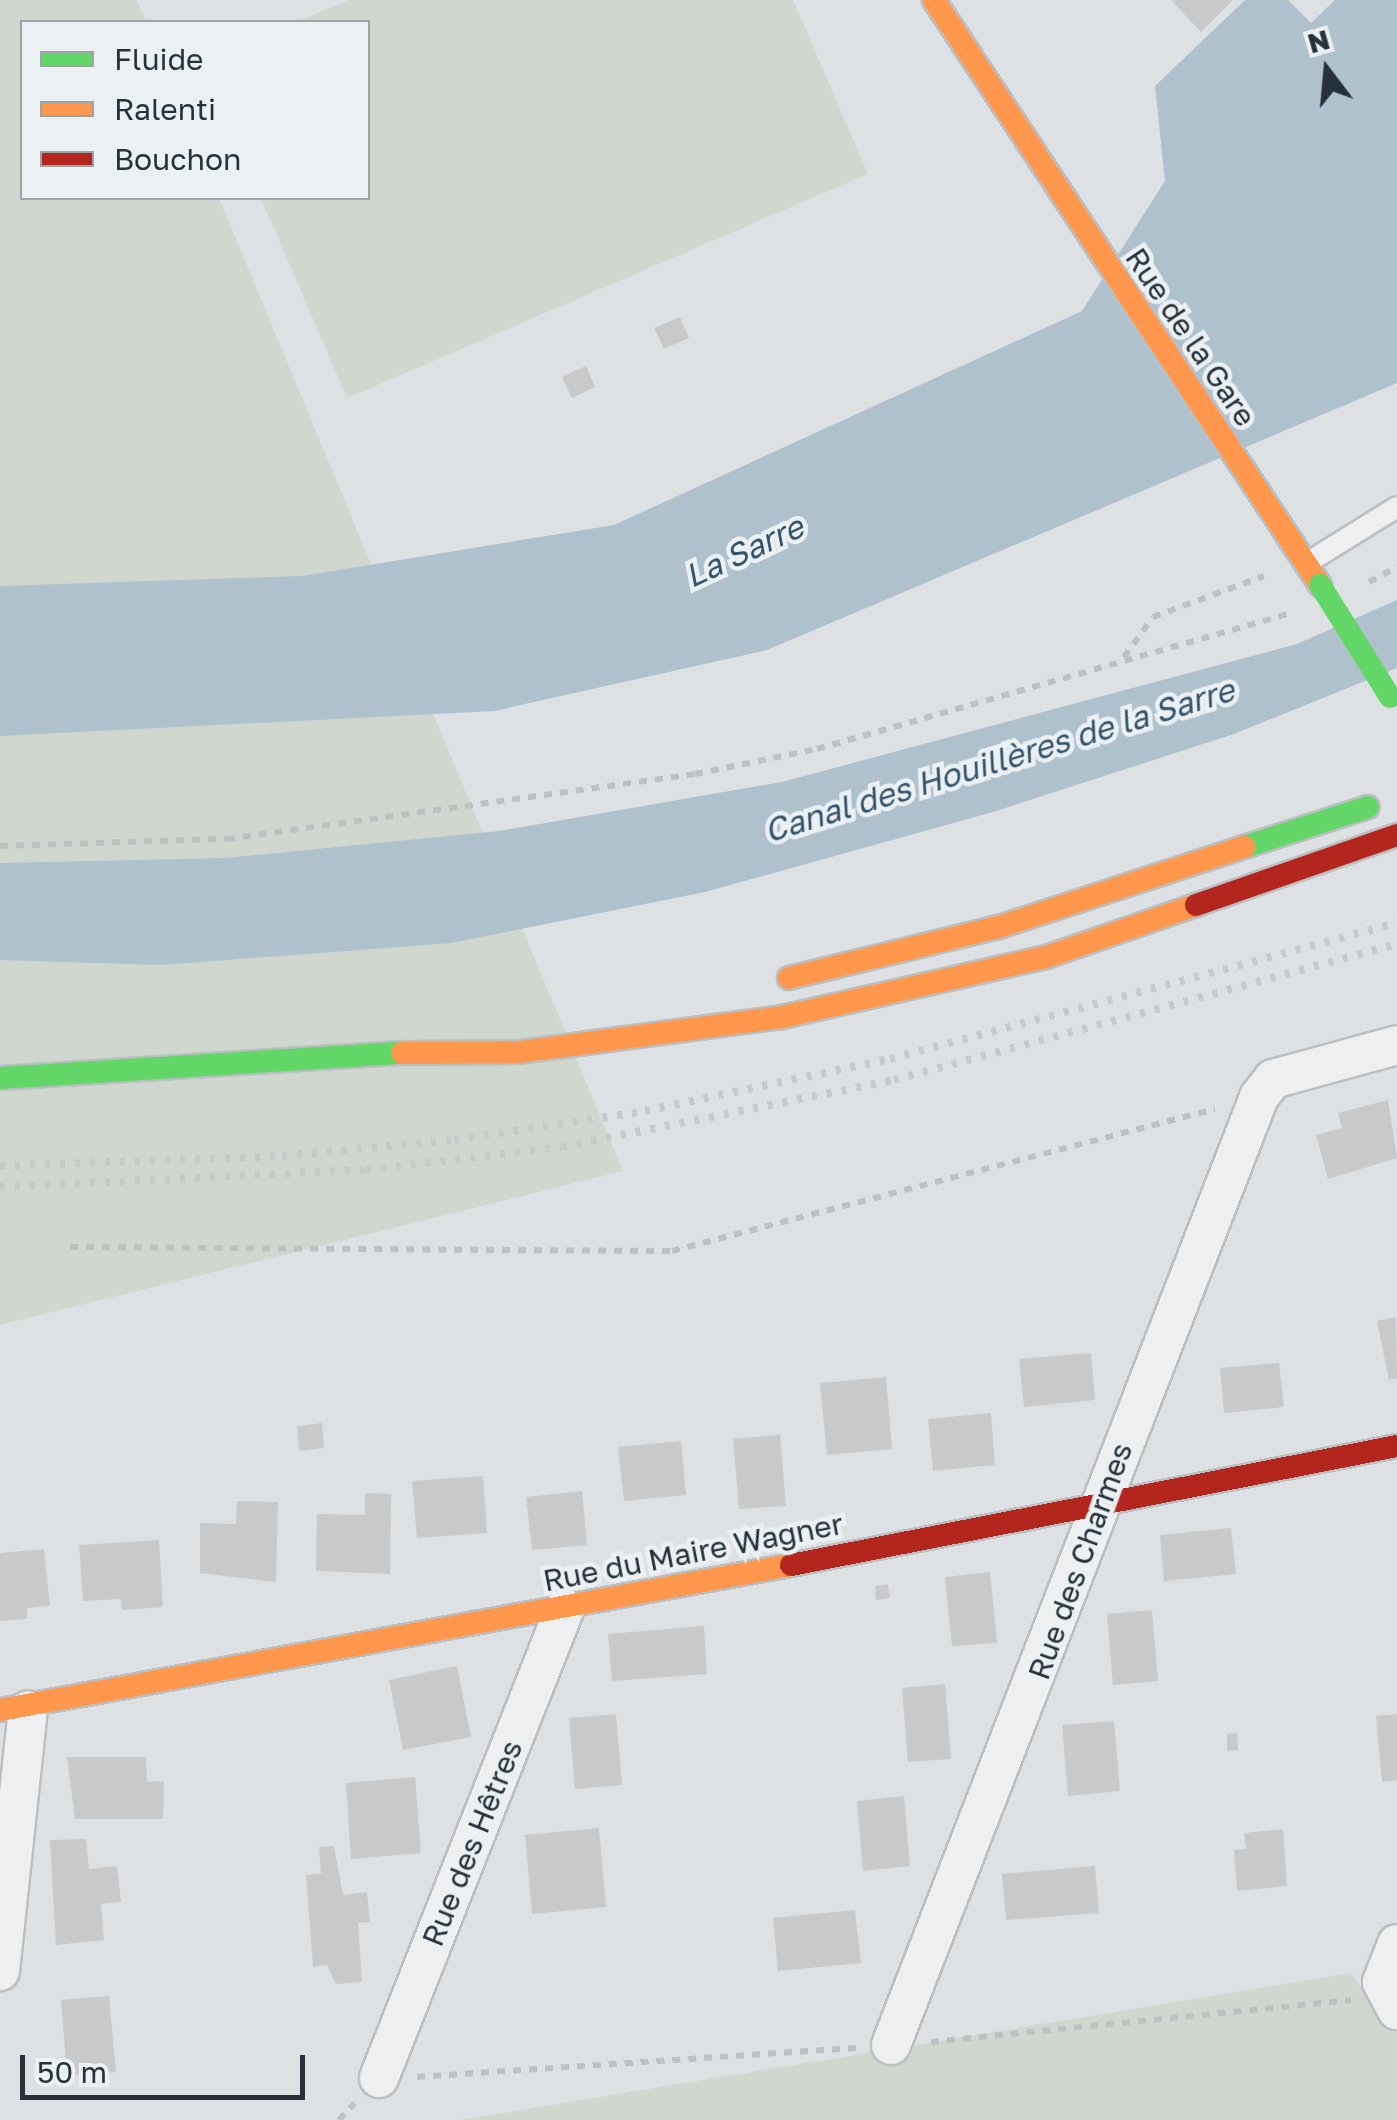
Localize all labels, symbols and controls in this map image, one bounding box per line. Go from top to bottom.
legend [20,20,370,200]
north arrow [1277,20,1377,120]
text: N [1304,22,1333,59]
text: Fluide [114,41,204,77]
text: Ralenti [114,91,216,127]
text: Bouchon [114,141,242,177]
street label: Rue de la Gare [1118,241,1264,433]
water label: La Sarre [679,507,809,595]
water label: Canal des Houillères de la Sarre [759,670,1239,850]
street label: Rue des Charmes [1020,1438,1140,1684]
street label: Rue du Maire Wagner [540,1505,846,1599]
street label: Rue des Hêtres [414,1735,530,1951]
scale bar [25,2035,310,2097]
text: 50 m [37,2054,107,2090]

